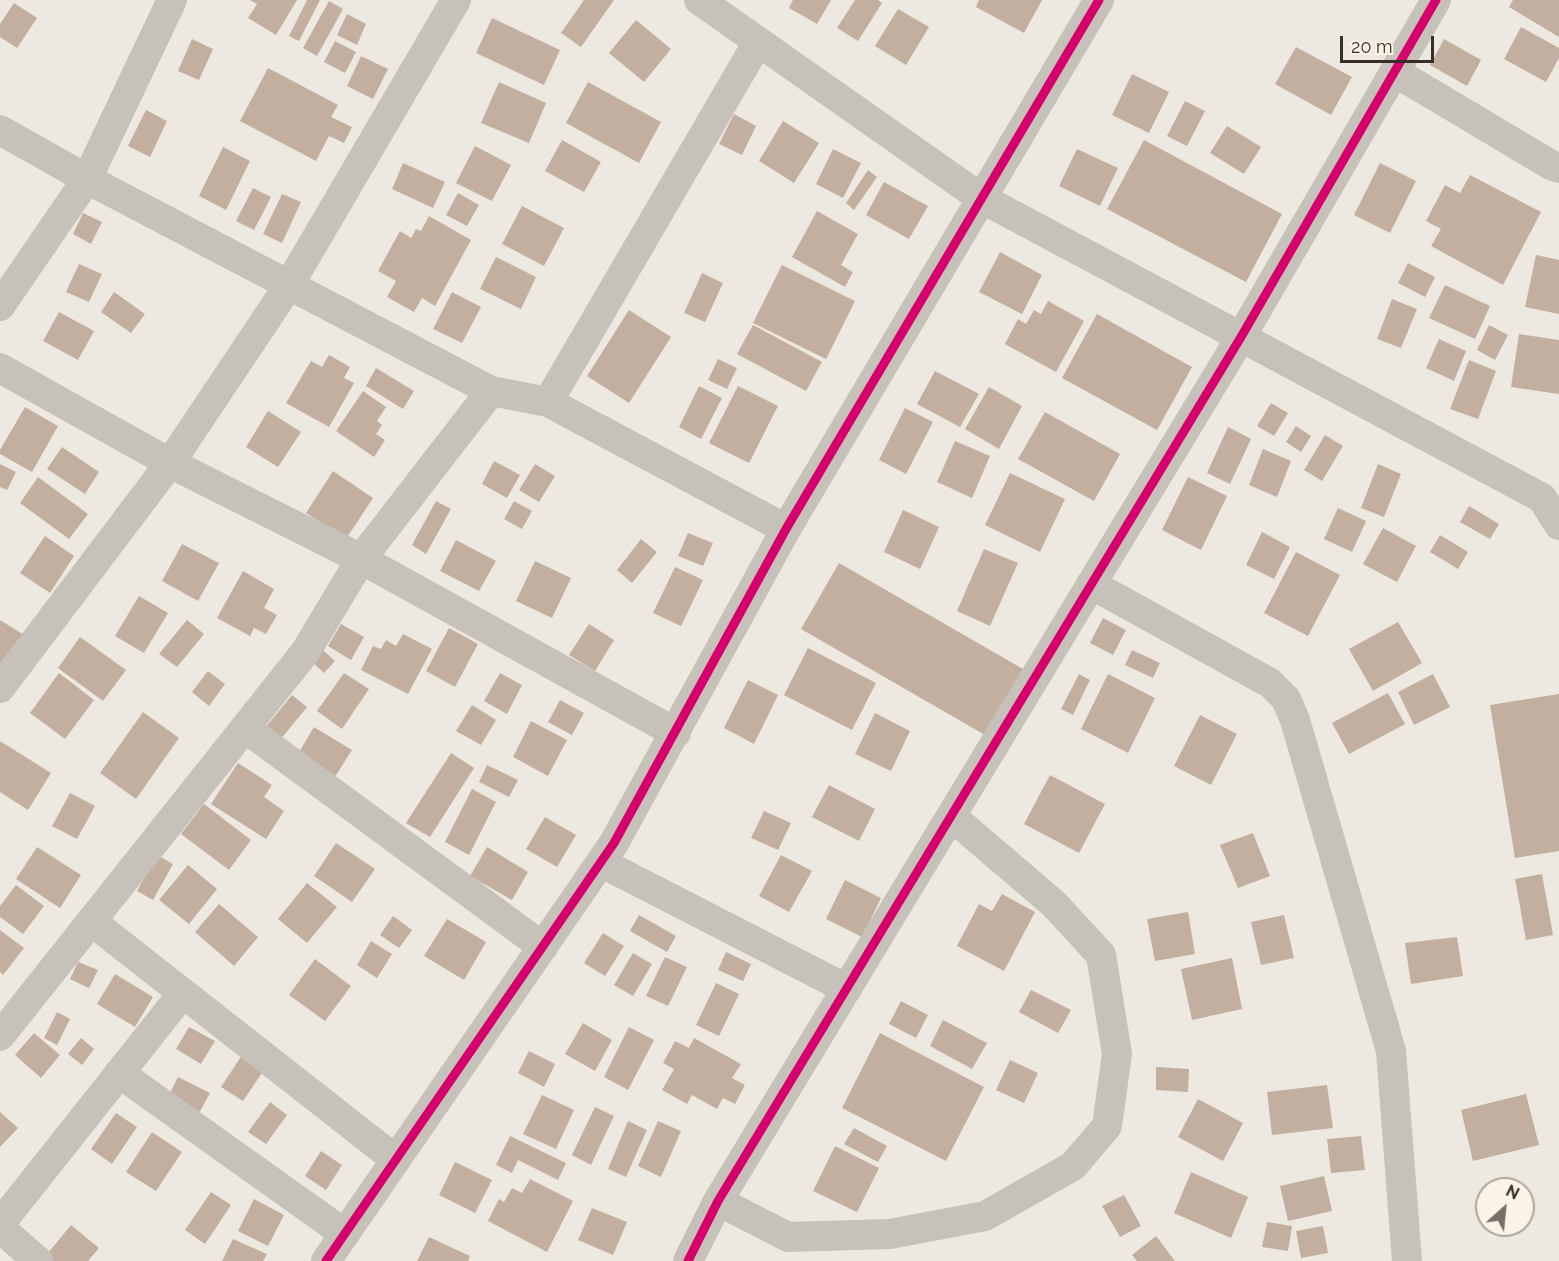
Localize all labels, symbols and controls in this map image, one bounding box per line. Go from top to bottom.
scale bar [1343,24,1438,62]
text: 20 m [1351,36,1393,57]
north arrow [1475,1177,1535,1237]
text: N [1503,1181,1522,1204]

